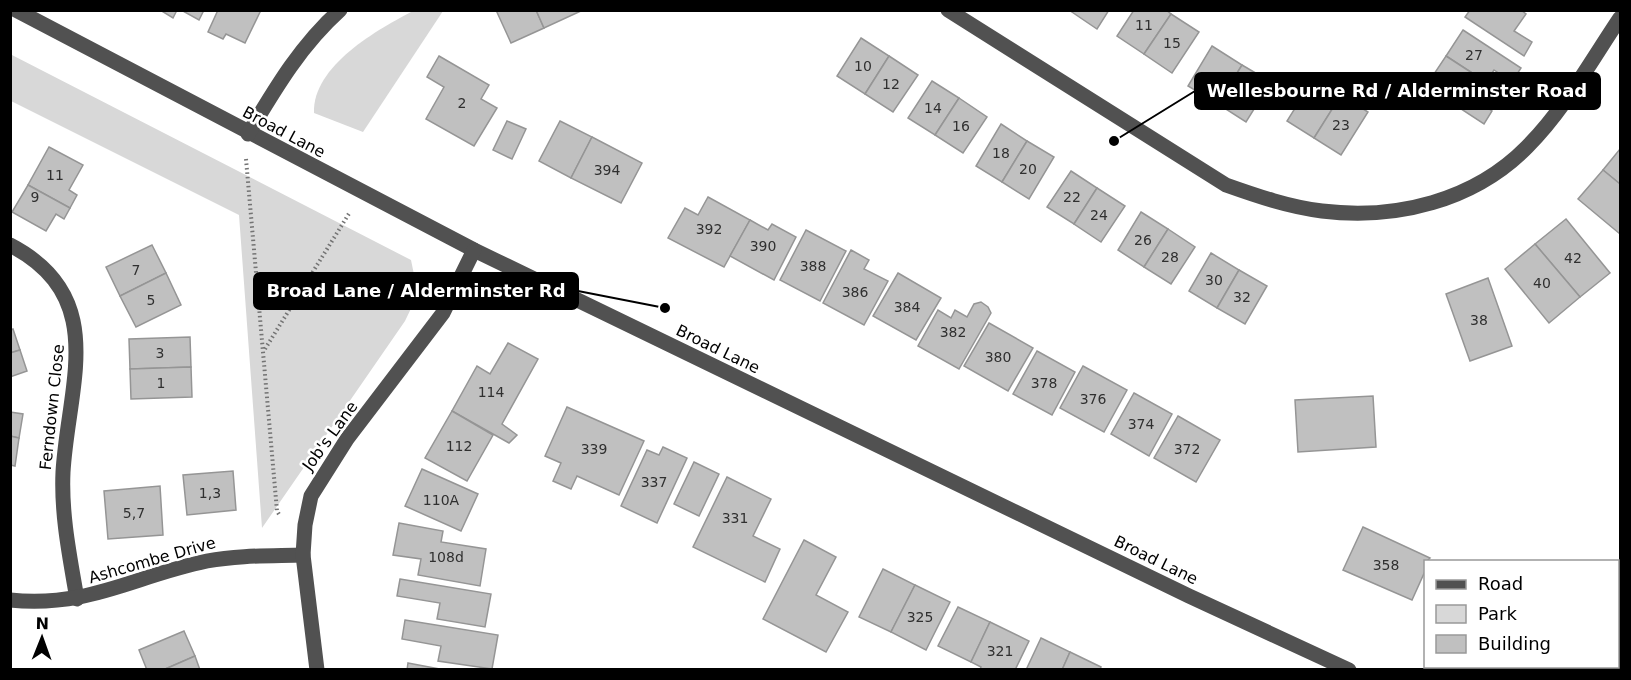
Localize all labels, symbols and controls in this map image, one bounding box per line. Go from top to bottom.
house number: 11 [1135,17,1153,33]
house number: 15 [1163,35,1181,51]
house number: 27 [1465,47,1483,63]
house number: 10 [854,58,872,74]
callout: Wellesbourne Rd / Alderminster Road [1195,73,1600,109]
house number: 12 [882,76,900,92]
text: Wellesbourne Rd / Alderminster Road [1207,80,1587,101]
house number: 2 [458,95,466,111]
house number: 14 [924,100,942,116]
street label: Broad Lane [239,102,329,162]
house number: 23 [1332,117,1350,133]
house number: 16 [952,118,970,134]
house number: 18 [992,145,1010,161]
house number: 20 [1019,161,1037,177]
house number: 394 [594,162,620,178]
house number: 11 [46,167,64,183]
house number: 9 [31,189,39,205]
house number: 22 [1063,189,1081,205]
house number: 24 [1090,207,1108,223]
house number: 392 [696,221,722,237]
house number: 26 [1134,232,1152,248]
house number: 390 [750,238,776,254]
house number: 28 [1161,249,1179,265]
house number: 42 [1564,250,1582,266]
house number: 388 [800,258,826,274]
house number: 7 [132,262,140,278]
house number: 30 [1205,272,1223,288]
callout: Broad Lane / Alderminster Rd [254,273,578,309]
house number: 40 [1533,275,1551,291]
text: Broad Lane / Alderminster Rd [266,280,566,301]
house number: 386 [842,284,868,300]
house number: 32 [1233,289,1251,305]
house number: 5 [147,292,155,308]
house number: 384 [894,299,920,315]
house number: 38 [1470,312,1488,328]
street label: Broad Lane [673,321,763,377]
house number: 382 [940,324,966,340]
street label: Ferndown Close [36,343,68,471]
house number: 3 [156,345,164,361]
house number: 380 [985,349,1011,365]
house number: 1 [157,375,165,391]
house number: 378 [1031,375,1057,391]
house number: 114 [478,384,504,400]
house number: 376 [1080,391,1106,407]
street label: Job's Lane [298,398,362,475]
house number: 374 [1128,416,1154,432]
house number: 112 [446,438,472,454]
house number: 339 [581,441,607,457]
house number: 372 [1174,441,1200,457]
house number: 337 [641,474,667,490]
house number: 1,3 [199,485,221,501]
house number: 110A [423,492,460,508]
house number: 5,7 [123,505,145,521]
house number: 331 [722,510,748,526]
street label: Broad Lane [1111,532,1201,588]
street label: Ashcombe Drive [86,533,218,587]
house number: 108d [428,549,464,565]
house number: 358 [1373,557,1399,573]
legend [1424,560,1619,668]
text: Road [1478,573,1523,594]
text: Park [1478,603,1517,624]
north arrow [12,608,72,668]
house number: 325 [907,609,933,625]
text: N [35,614,49,633]
text: Building [1478,633,1551,654]
house number: 321 [987,643,1013,659]

